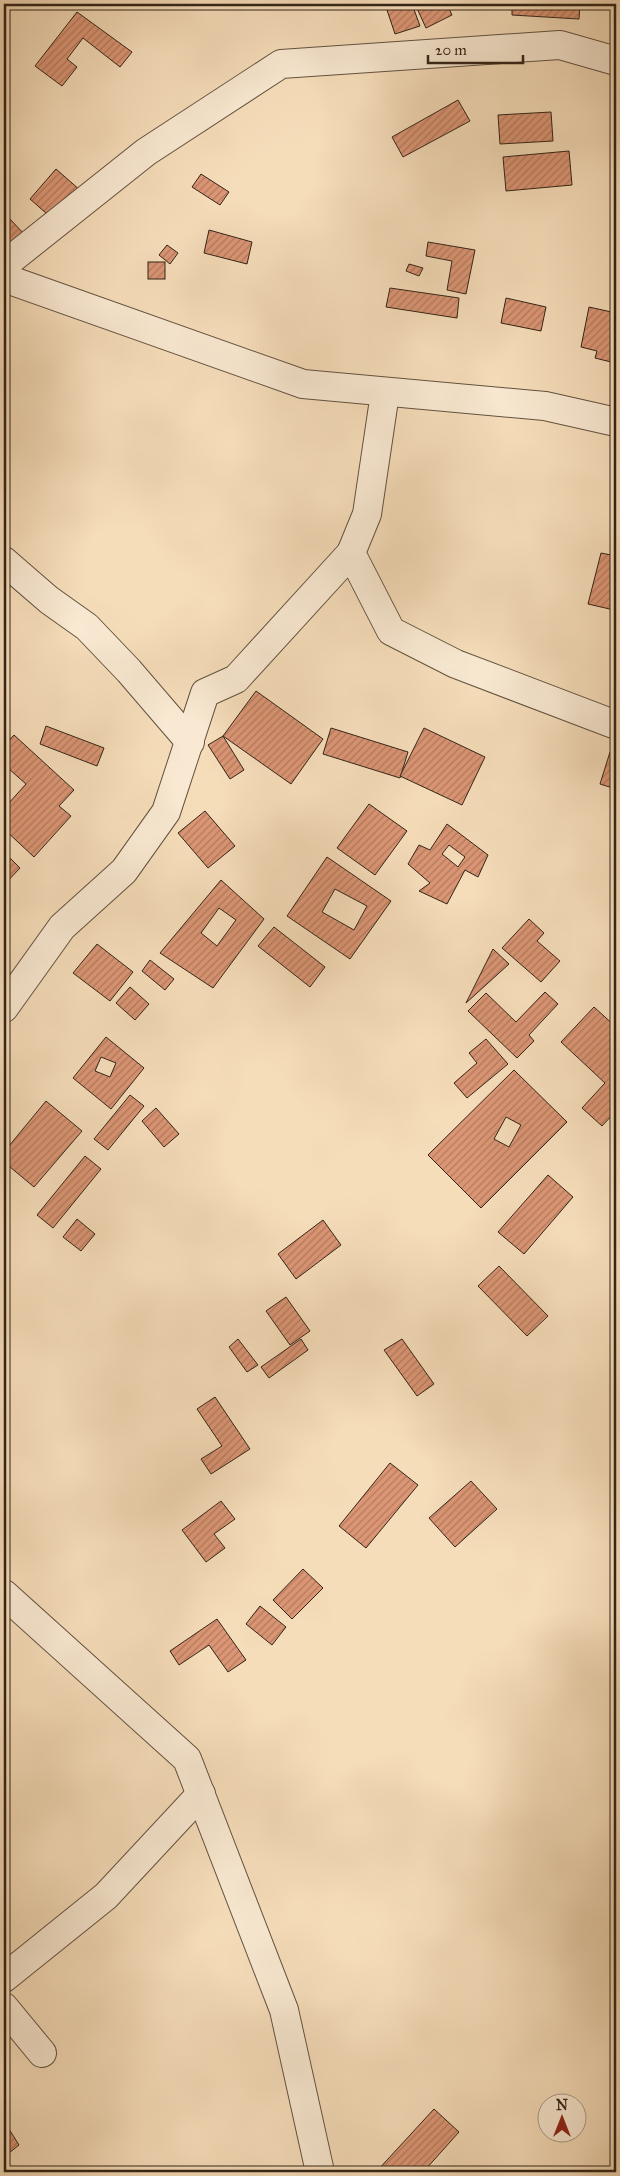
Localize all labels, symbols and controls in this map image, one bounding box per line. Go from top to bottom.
scale bar [428,32,522,64]
text: 20 m [435,41,467,59]
north arrow [538,2094,588,2144]
text: N [556,2097,568,2114]

